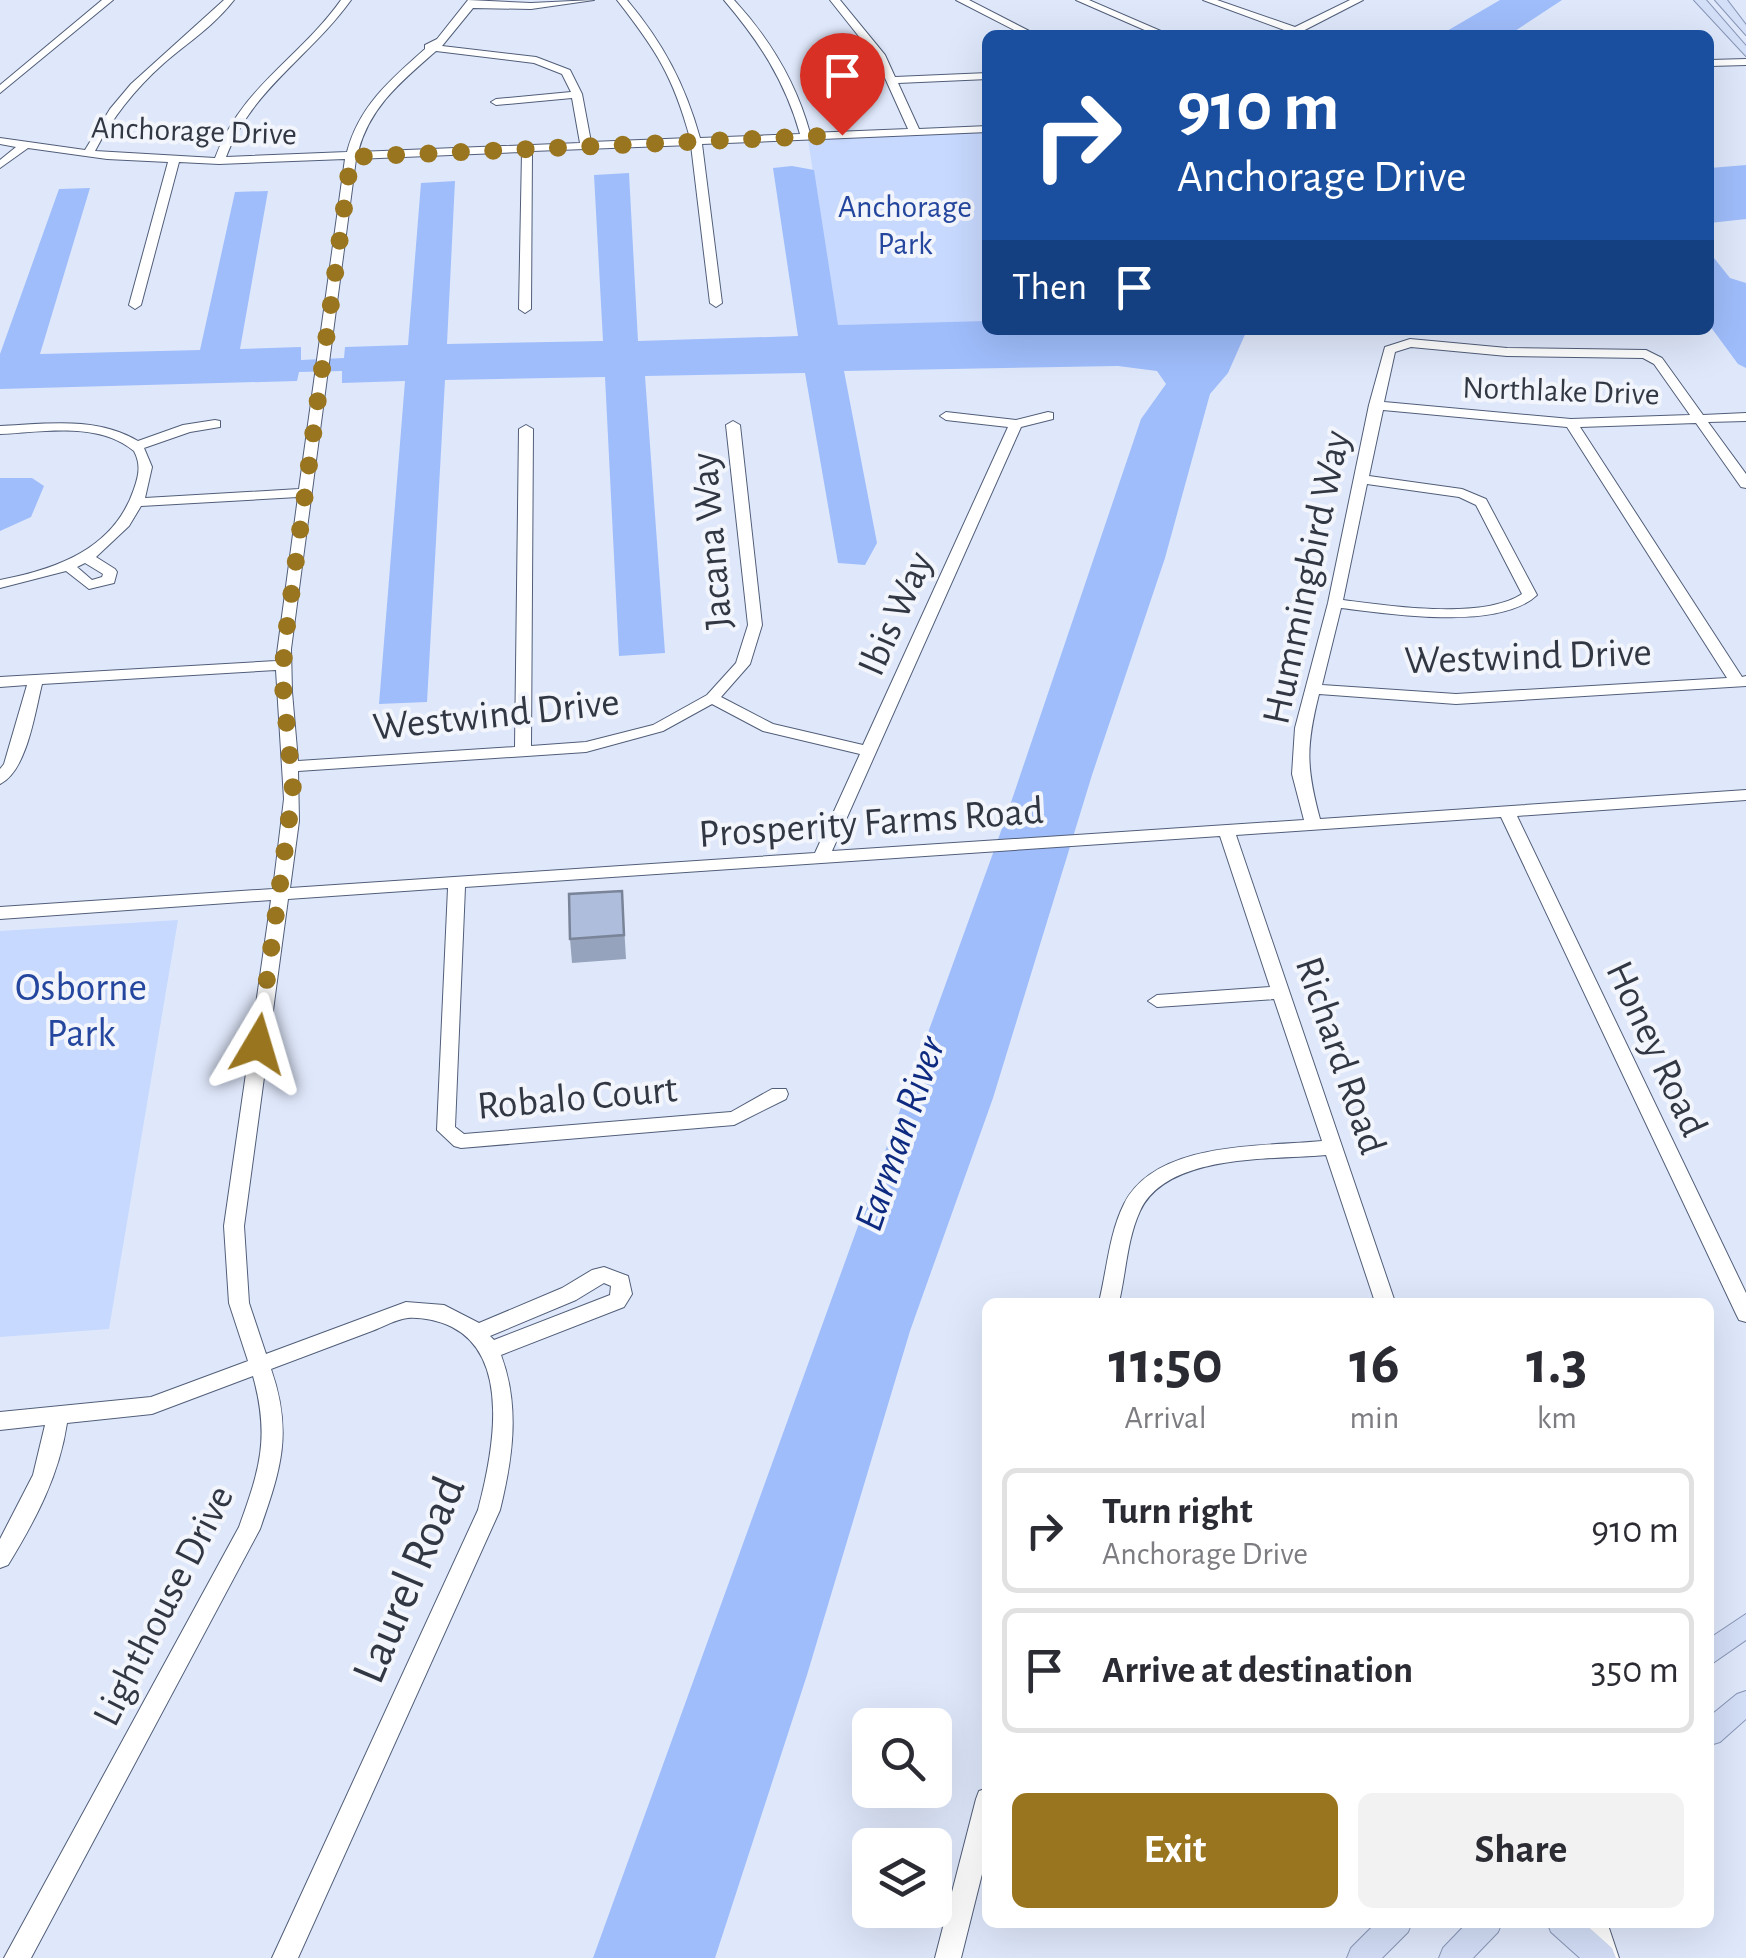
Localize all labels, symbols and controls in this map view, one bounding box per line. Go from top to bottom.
pin [800,33,885,136]
icon: arrive [815,48,870,103]
icon: right [1012,70,1142,200]
text: 910 m [1177,73,1340,143]
street label: Anchorage Drive [90,111,297,151]
text: Anchorage Drive [1177,155,1467,200]
park label: Anchorage Park [838,191,972,260]
icon: arrive [1107,260,1162,315]
text: Then [1012,269,1087,307]
street label: Northlake Drive [1462,372,1660,410]
street label: Hummingbird Way [1256,427,1358,728]
street label: Jacana Way [684,451,740,631]
street label: Ibis Way [851,546,941,682]
street label: Westwind Drive [1404,633,1653,681]
street label: Westwind Drive [371,682,622,748]
street label: Prosperity Farms Road [697,791,1045,855]
street label: Richard Road [1288,952,1393,1160]
street label: Honey Road [1598,955,1714,1143]
park label: Osborne Park [15,968,147,1054]
position arrow [206,992,310,1096]
water label: Earman River [847,1030,953,1236]
street label: Robalo Court [475,1069,679,1127]
text: 11:50 [1109,1334,1223,1394]
text: 16 [1349,1334,1400,1394]
text: 1.3 [1526,1334,1587,1394]
text: Arrival [1124,1402,1207,1434]
text: min [1350,1402,1399,1434]
text: km [1537,1402,1577,1434]
street label: Laurel Road [345,1470,475,1690]
street label: Lighthouse Drive [86,1480,241,1732]
text: Turn right [1102,1493,1252,1531]
icon: right [1017,1503,1072,1558]
text: 910 m [1591,1512,1679,1550]
text: Anchorage Drive [1102,1538,1308,1570]
icon: arrive [1017,1643,1072,1698]
text: Arrive at destination [1102,1652,1413,1690]
text: 350 m [1591,1652,1679,1690]
map controls [852,1708,952,1928]
button: search [852,1708,952,1808]
button: Exit [1012,1793,1338,1908]
button: Share [1358,1793,1684,1908]
button: layers [852,1828,952,1928]

